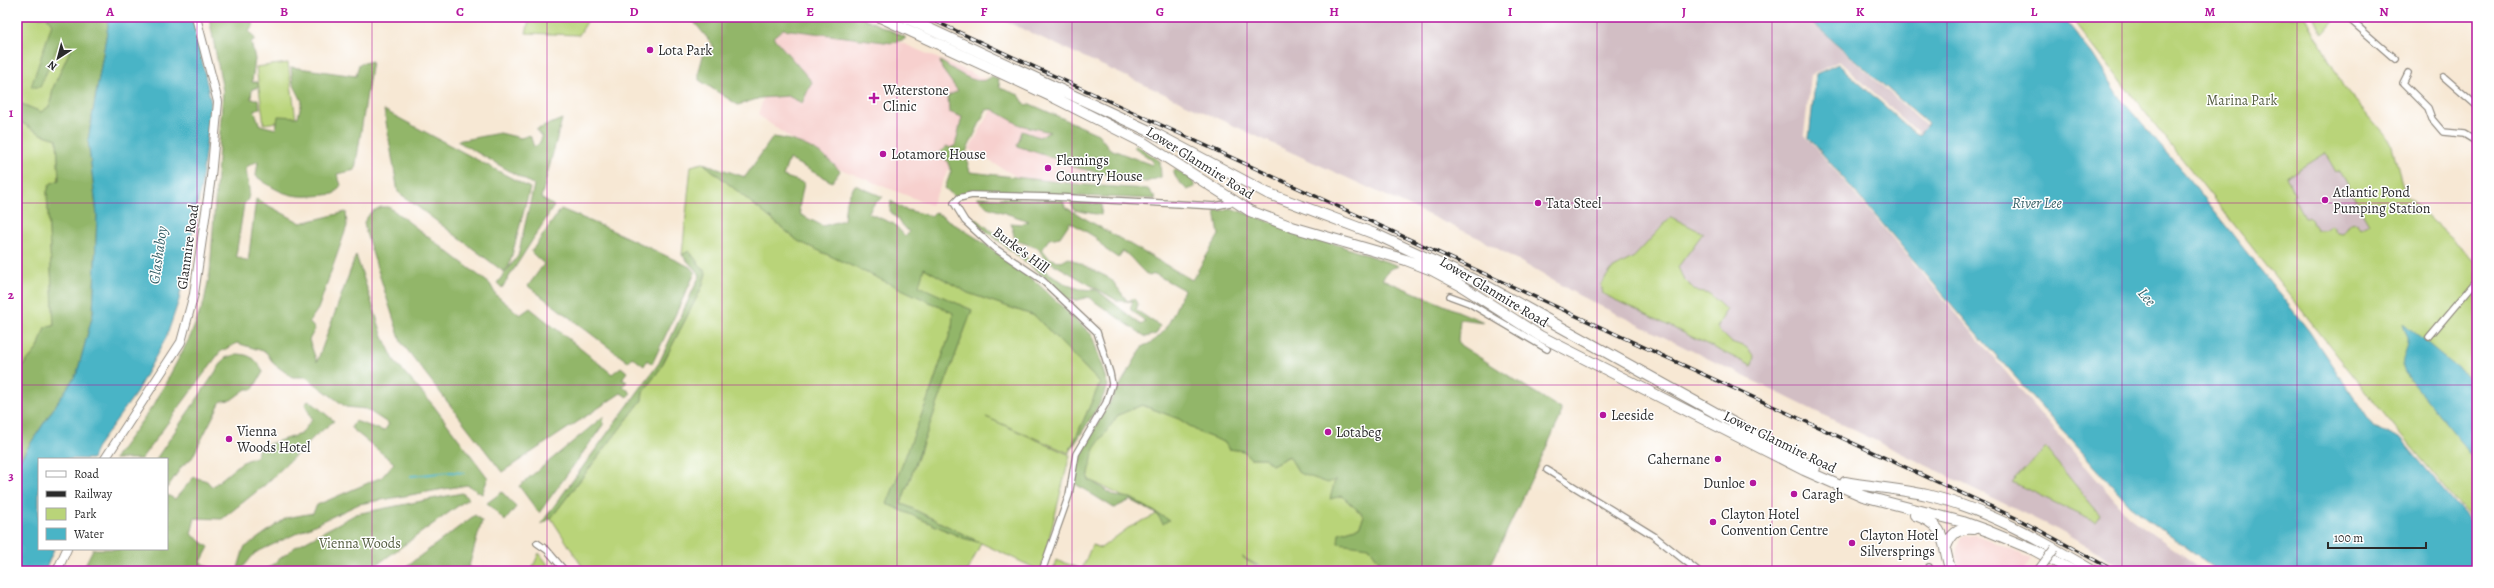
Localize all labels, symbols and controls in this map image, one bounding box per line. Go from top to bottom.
text: A [105,3,115,20]
text: B [280,3,288,20]
text: C [456,3,464,20]
text: D [629,3,639,20]
text: E [806,3,814,20]
text: F [981,3,988,20]
text: G [1156,3,1164,20]
text: H [1329,3,1339,20]
text: I [1508,3,1513,20]
text: J [1682,3,1686,20]
text: K [1856,3,1865,20]
text: L [2031,3,2038,20]
text: M [2205,3,2216,20]
text: N [2379,3,2389,20]
north arrow [38,38,78,78]
place label: Lota Park [658,41,712,60]
marker: Lota Park [645,45,655,55]
text: N [45,57,60,74]
place label: Waterstone Clinic [882,81,949,116]
park label: Marina Park [2207,91,2277,110]
marker: Waterstone Clinic [868,92,880,104]
text: 1 [9,104,14,121]
street label: Lower Glanmire Road [1143,122,1258,204]
place label: Lotamore House [891,145,986,164]
marker: Lotamore House [878,149,888,159]
place label: Flemings Country House [1056,151,1143,186]
marker: Flemings Country House [1043,163,1053,173]
place label: Atlantic Pond Pumping Station [2332,183,2431,218]
water label: River Lee [2012,193,2063,213]
place label: Tata Steel [1546,194,1602,213]
marker: Atlantic Pond Pumping Station [2320,195,2330,205]
marker: Tata Steel [1533,198,1543,208]
street label: Glanmire Road [173,203,203,291]
street label: Burke's Hill [989,223,1053,278]
water label: Glashaboy [144,224,172,285]
street label: Lower Glanmire Road [1436,252,1552,332]
water label: Lee [2134,284,2161,311]
text: 2 [8,286,15,303]
place label: Leeside [1611,406,1654,425]
street label: Lower Glanmire Road [1720,406,1840,478]
marker: Leeside [1598,410,1608,420]
place label: Vienna Woods Hotel [236,422,311,457]
place label: Lotabeg [1336,423,1381,442]
marker: Lotabeg [1323,427,1333,437]
marker: Vienna Woods Hotel [224,434,234,444]
place label: Cahernane [1647,450,1710,469]
marker: Cahernane [1713,454,1723,464]
legend [38,458,168,550]
text: Road [74,466,100,482]
text: 3 [8,467,14,484]
place label: Dunloe [1703,474,1745,493]
marker: Dunloe [1748,478,1758,488]
place label: Caragh [1802,485,1844,504]
text: Railway [74,486,113,502]
marker: Caragh [1789,489,1799,499]
place label: Clayton Hotel Convention Centre [1721,505,1828,540]
text: Park [74,506,97,522]
marker: Clayton Hotel Convention Centre [1708,517,1718,527]
scale bar [2328,524,2426,550]
text: Water [73,526,104,542]
place label: Clayton Hotel Silversprings [1860,526,1939,561]
text: 100 m [2334,530,2363,546]
park label: Vienna Woods [318,534,401,553]
marker: Clayton Hotel Silversprings [1847,538,1857,548]

